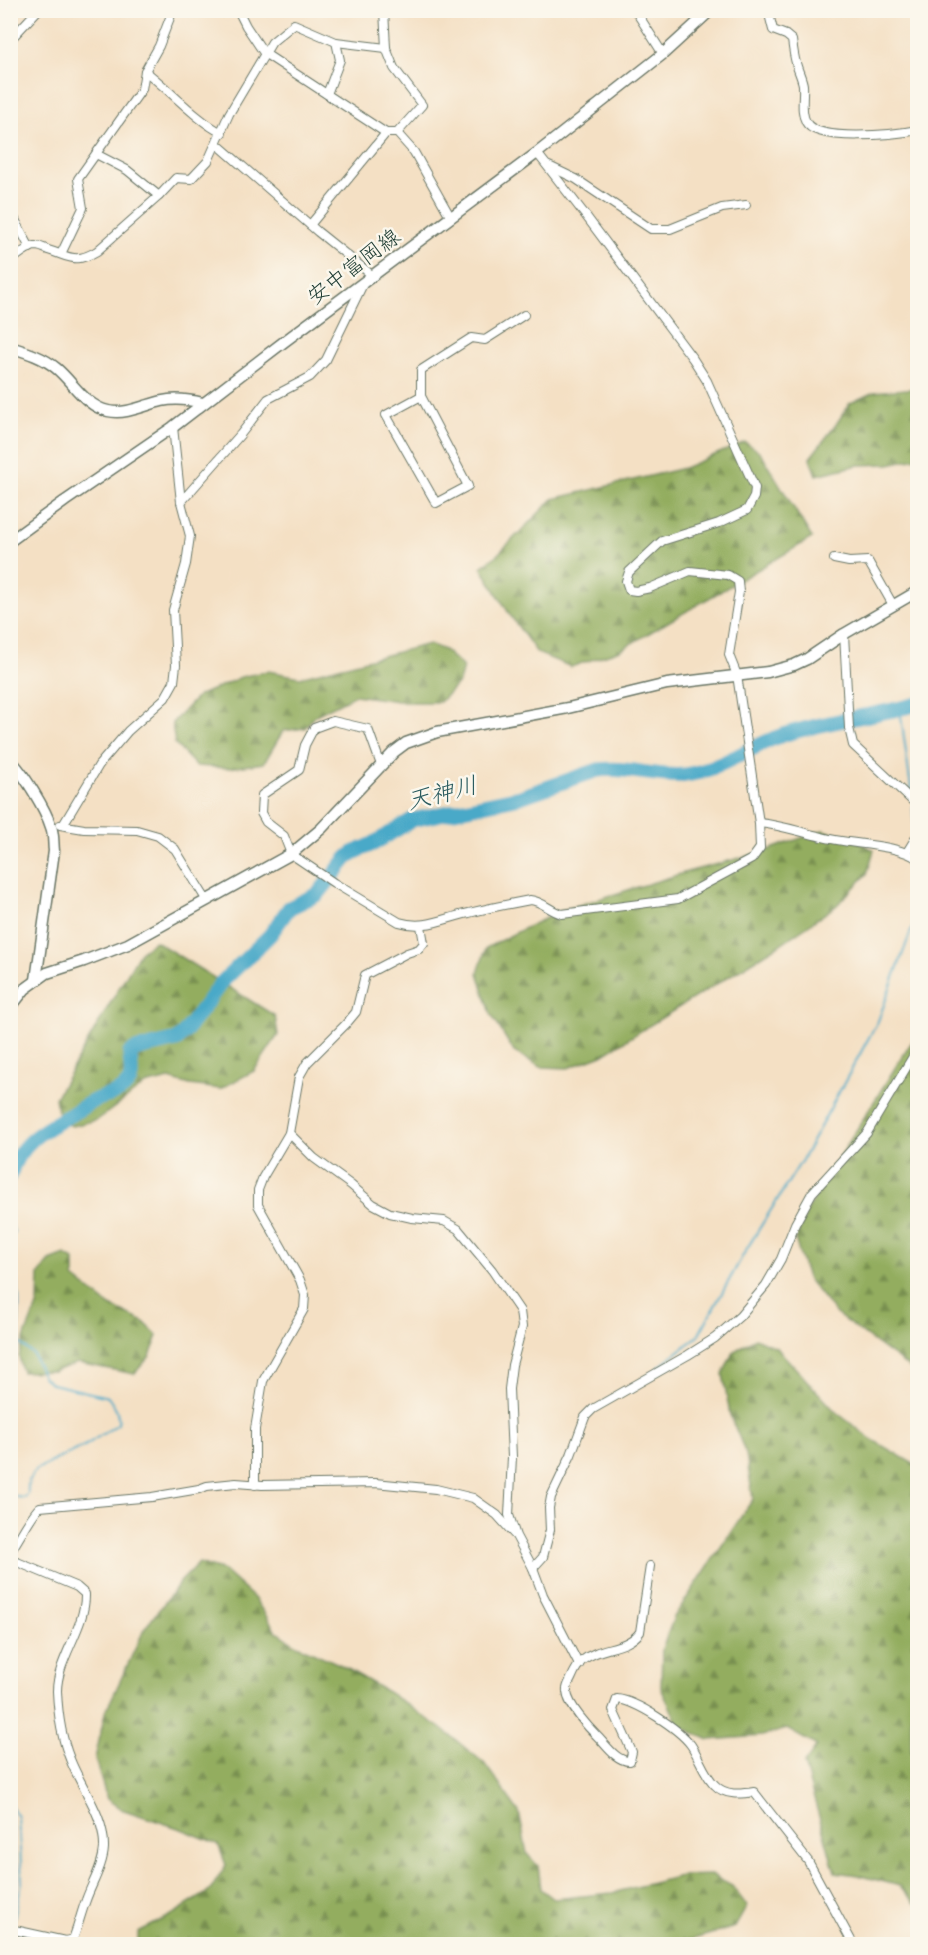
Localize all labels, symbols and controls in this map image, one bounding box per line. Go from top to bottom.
street label: 安中富岡線 [301,222,406,311]
water label: 天神川 [403,769,481,817]

